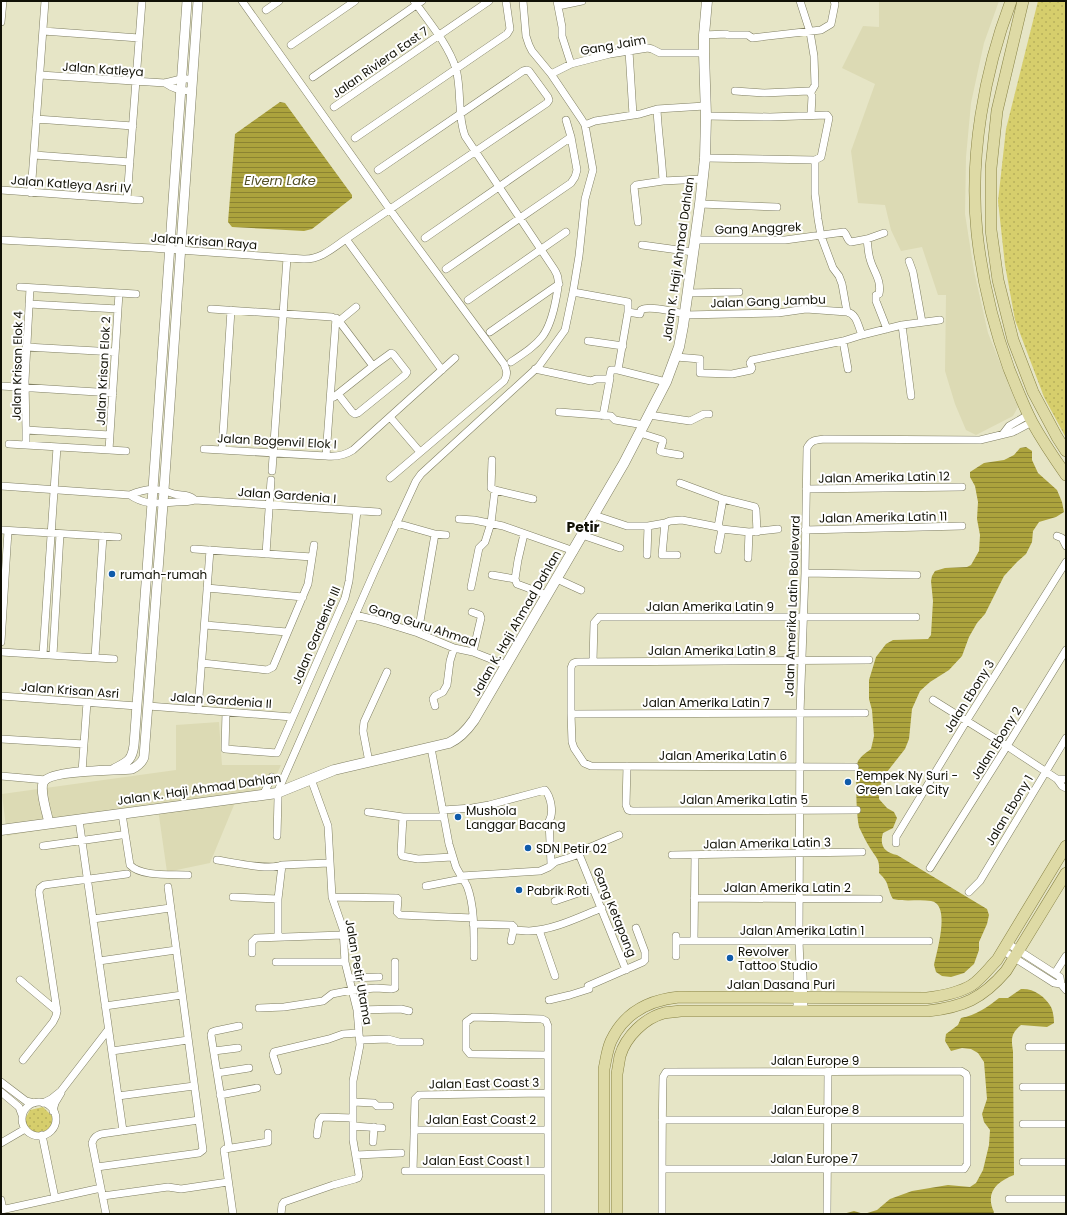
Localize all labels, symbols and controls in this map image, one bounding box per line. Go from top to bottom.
street label: Jalan Riviera East 7 [328,22,432,102]
street label: Gang Jaim [579,31,647,59]
street label: Jalan Katleya [62,58,144,80]
street label: Jalan Katleya Asri IV [10,171,132,197]
water label: Elvern Lake [244,171,316,190]
street label: Jalan K. Haji Ahmad Dahlan [658,176,698,342]
street label: Gang Anggrek [714,218,802,238]
street label: Jalan Krisan Raya [150,229,258,253]
street label: Jalan Gang Jambu [710,290,826,312]
street label: Jalan Krisan Elok 4 [8,310,26,421]
street label: Jalan Krisan Elok 2 [92,316,114,426]
street label: Jalan Bogenvil Elok I [217,429,337,453]
street label: Jalan Amerika Latin 12 [818,467,950,487]
street label: Jalan Gardenia I [237,483,337,507]
street label: Jalan Amerika Latin 11 [819,507,947,527]
street label: Jalan Amerika Latin Boulevard [780,515,804,697]
district label: Petir [566,517,600,537]
street label: Jalan K. Haji Ahmad Dahlan [467,547,565,699]
place label: rumah-rumah [120,566,207,583]
marker: rumah-rumah [107,569,117,579]
street label: Jalan Gardenia III [288,583,344,687]
street label: Jalan Amerika Latin 9 [646,598,774,615]
street label: Gang Guru Ahmad [367,599,479,651]
street label: Jalan Amerika Latin 8 [648,642,776,659]
street label: Jalan Ebony 3 [940,656,998,736]
street label: Jalan Krisan Asri [20,678,120,702]
street label: Jalan Gardenia II [170,688,272,712]
street label: Jalan Amerika Latin 7 [642,694,770,711]
street label: Jalan Ebony 2 [967,703,1025,783]
street label: Jalan Amerika Latin 6 [659,747,787,764]
place label: Pempek Ny Suri - Green Lake City [856,767,958,798]
street label: Jalan K. Haji Ahmad Dahlan [116,769,282,809]
street label: Jalan Ebony 1 [981,771,1037,849]
marker: Pempek Ny Suri - Green Lake City [843,777,853,787]
street label: Jalan Amerika Latin 5 [680,791,808,808]
place label: Mushola Langgar Bacang [466,802,566,833]
marker: Mushola Langgar Bacang [453,812,463,822]
street label: Jalan Amerika Latin 3 [703,833,831,853]
place label: SDN Petir 02 [536,840,607,857]
marker: SDN Petir 02 [523,843,533,853]
street label: Gang Ketapang [589,865,641,959]
street label: Jalan Amerika Latin 2 [723,879,851,896]
place label: Pabrik Roti [527,882,589,899]
marker: Pabrik Roti [514,885,524,895]
street label: Jalan Petir Utama [341,918,377,1026]
street label: Jalan Amerika Latin 1 [740,922,864,939]
place label: Revolver Tattoo Studio [738,943,818,974]
marker: Revolver Tattoo Studio [725,953,735,963]
street label: Jalan Dasana Puri [727,976,835,993]
street label: Jalan Europe 9 [771,1052,859,1069]
street label: Jalan East Coast 3 [429,1074,539,1092]
street label: Jalan Europe 8 [771,1101,859,1118]
street label: Jalan East Coast 2 [426,1111,536,1128]
street label: Jalan Europe 7 [770,1150,858,1167]
street label: Jalan East Coast 1 [422,1152,530,1169]

